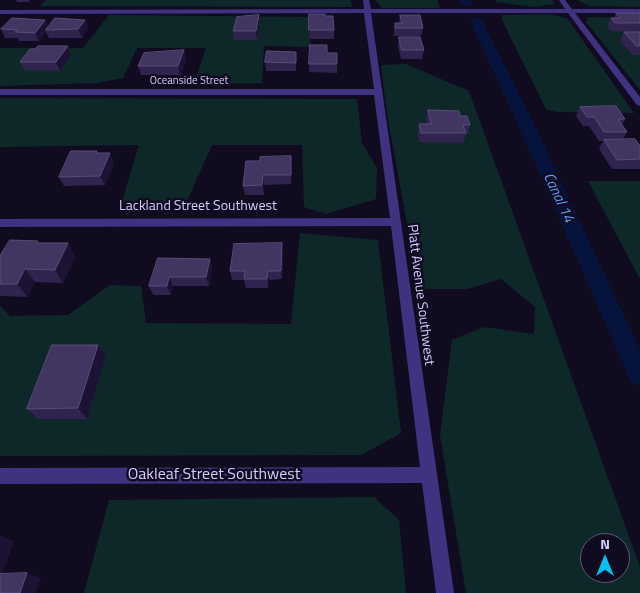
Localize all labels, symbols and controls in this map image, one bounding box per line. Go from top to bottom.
street label: Oceanside Street [150,74,228,88]
water label: Canal 14 [539,170,577,226]
street label: Lackland Street Southwest [119,199,277,215]
street label: Platt Avenue Southwest [403,223,437,367]
street label: Oakleaf Street Southwest [128,465,300,485]
north arrow [580,533,630,583]
text: N [600,533,610,554]

